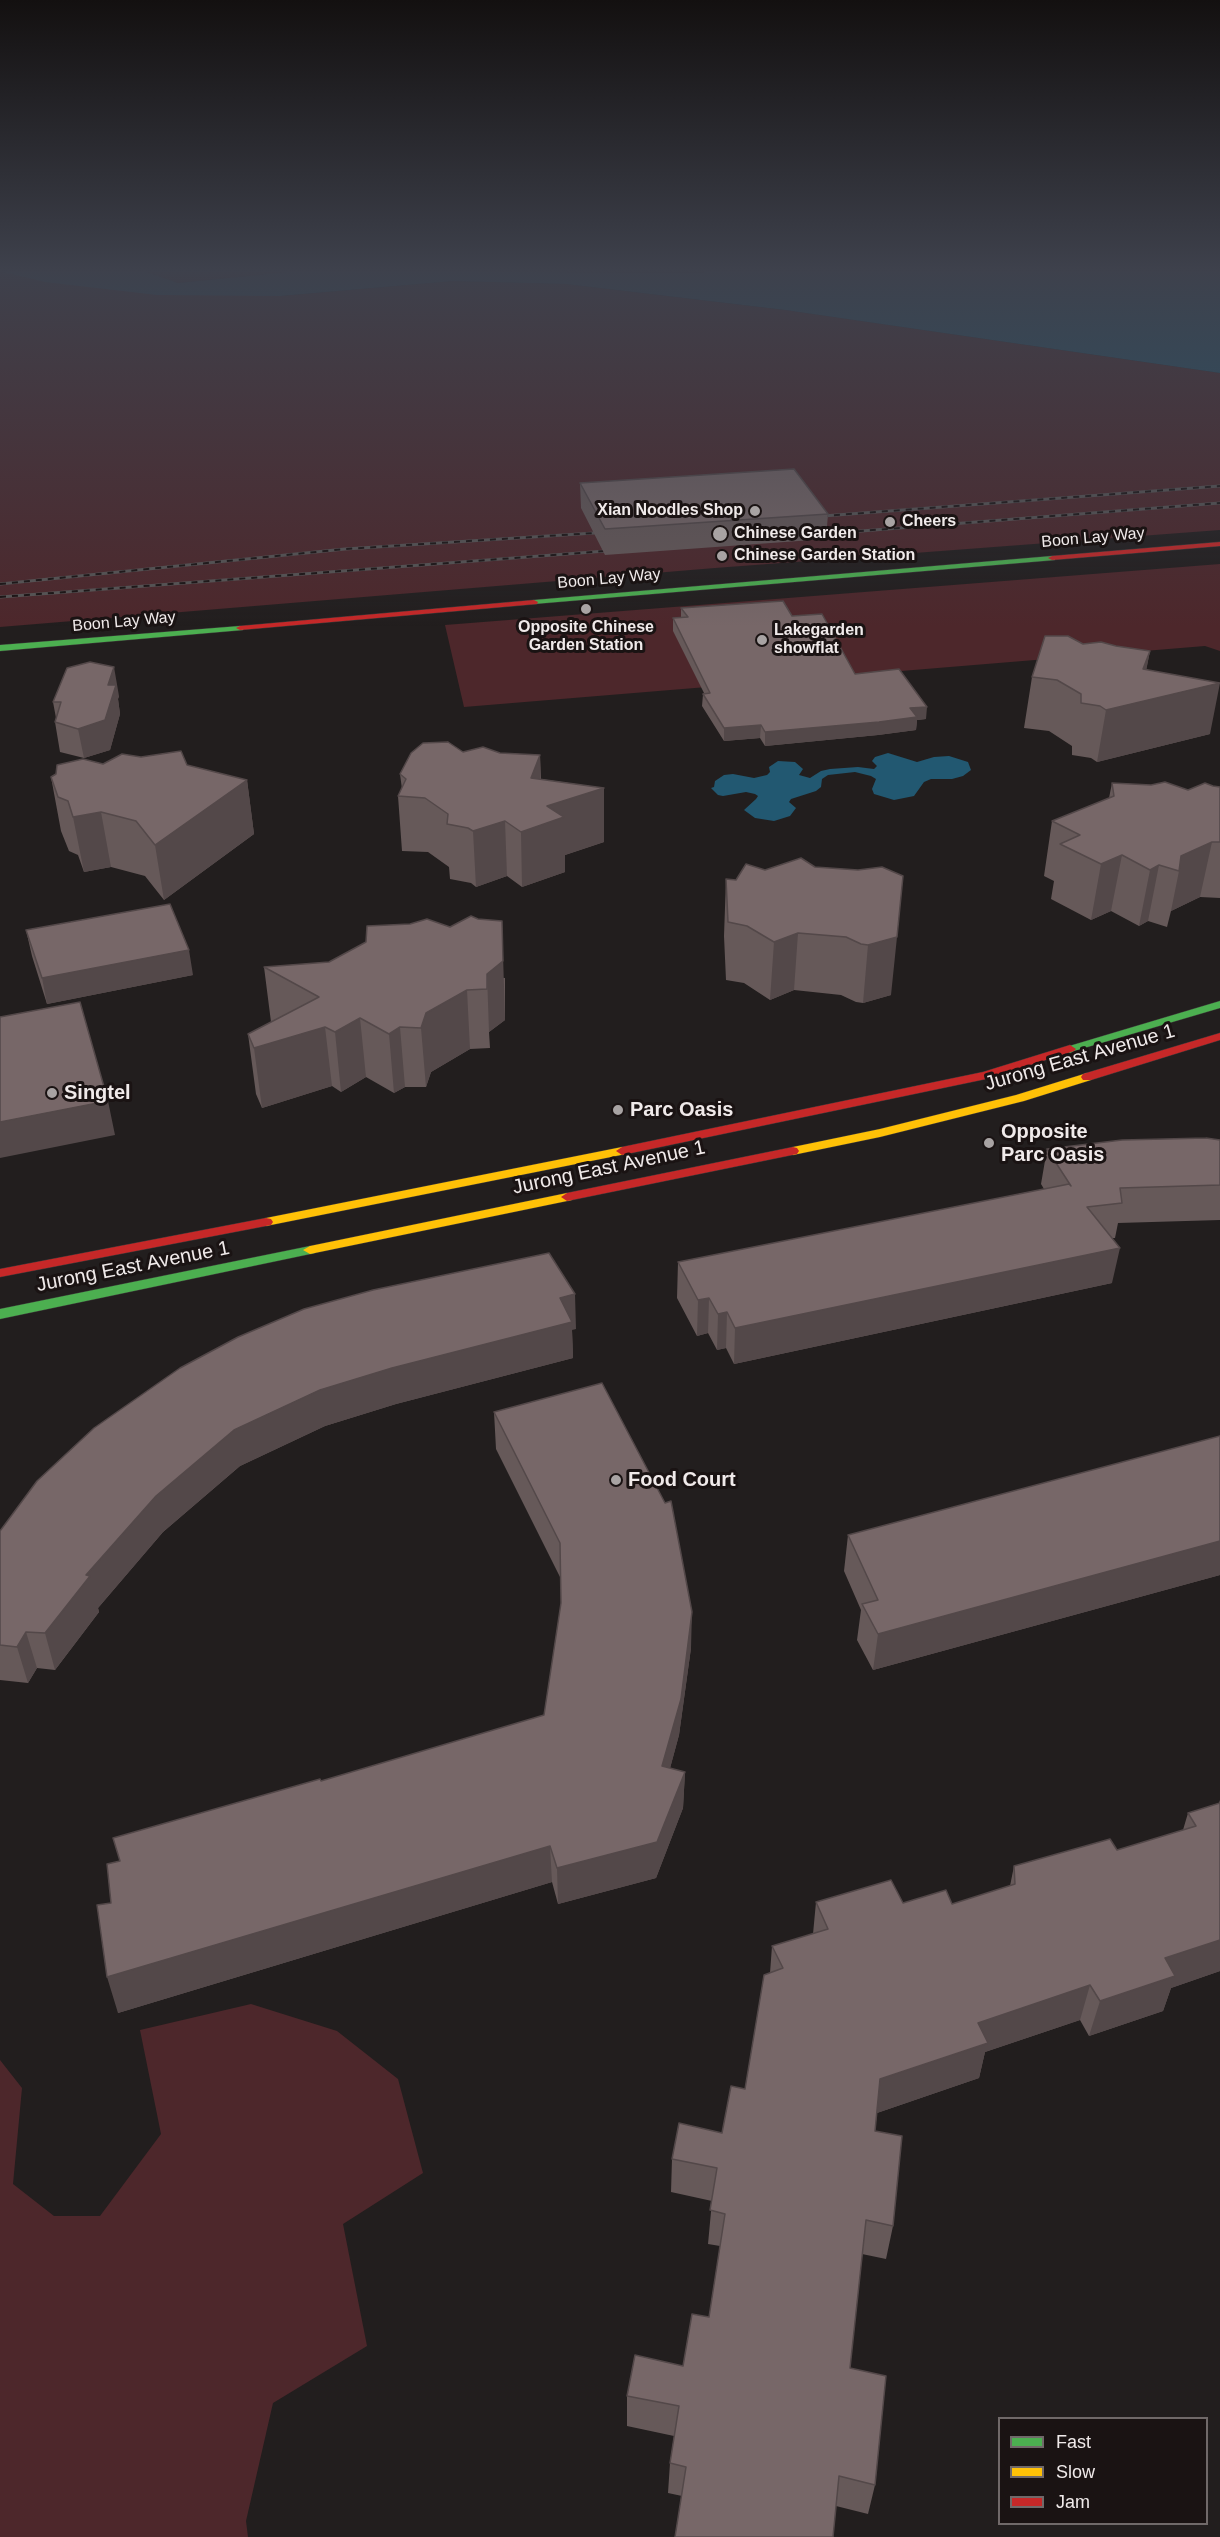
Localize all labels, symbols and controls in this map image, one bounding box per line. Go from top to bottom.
place label: Xian Noodles Shop [597,501,743,521]
marker: Xian Noodles Shop [748,504,762,518]
place label: Cheers [902,512,956,532]
marker: Cheers [883,515,897,529]
place label: Chinese Garden [734,524,857,544]
street label: Boon Lay Way [1041,524,1145,552]
marker: Chinese Garden [711,525,729,543]
place label: Chinese Garden Station [734,546,915,566]
marker: Chinese Garden Station [715,549,729,563]
street label: Boon Lay Way [557,565,661,593]
marker: Opposite Chinese Garden Station [579,602,593,616]
street label: Boon Lay Way [72,608,176,636]
place label: Opposite Chinese Garden Station [518,618,654,656]
place label: Lakegarden showflat [774,621,864,659]
marker: Lakegarden showflat [755,633,769,647]
street label: Jurong East Avenue 1 [982,1019,1178,1097]
place label: Singtel [64,1081,131,1105]
marker: Singtel [45,1086,59,1100]
place label: Parc Oasis [630,1098,733,1122]
marker: Parc Oasis [611,1103,625,1117]
place label: Opposite Parc Oasis [1001,1120,1104,1167]
street label: Jurong East Avenue 1 [510,1136,708,1200]
marker: Opposite Parc Oasis [982,1136,996,1150]
street label: Jurong East Avenue 1 [34,1236,232,1298]
place label: Food Court [628,1468,736,1492]
marker: Food Court [609,1473,623,1487]
legend [998,2417,1208,2525]
text: Fast [1056,2432,1091,2452]
text: Slow [1056,2462,1095,2482]
text: Jam [1056,2492,1090,2512]

